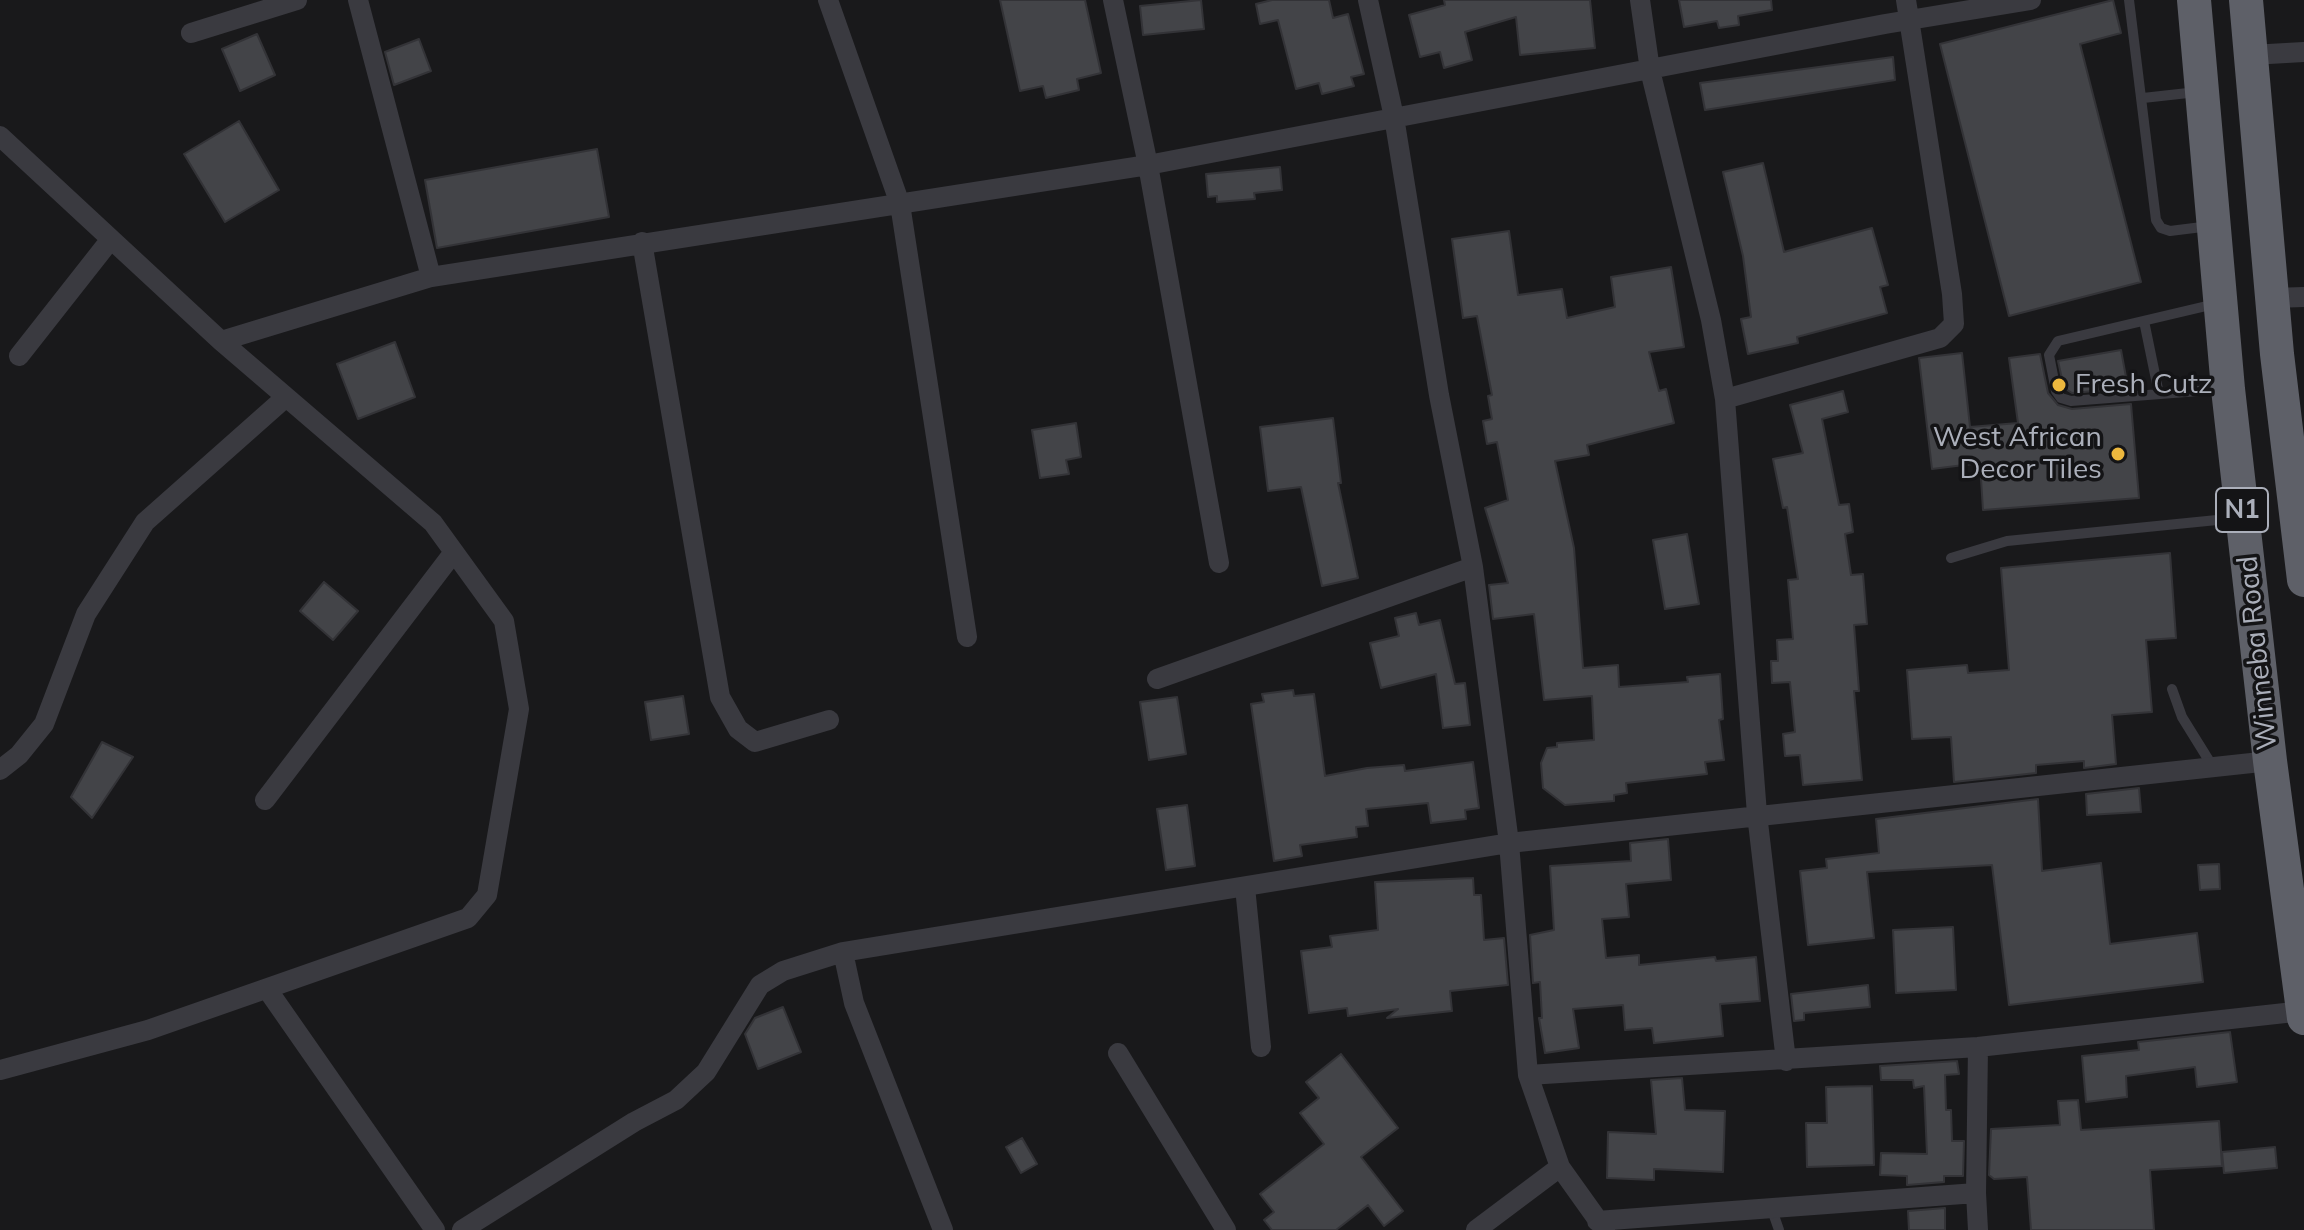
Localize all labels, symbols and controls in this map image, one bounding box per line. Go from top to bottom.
place label: Fresh Cutz [2075,368,2213,402]
marker: Fresh Cutz [2050,376,2068,394]
place label: West African Decor Tiles [1933,421,2102,487]
marker: West African Decor Tiles [2109,445,2127,463]
road number: N1 [2216,488,2268,532]
street label: Winneba Road [2231,554,2285,752]

